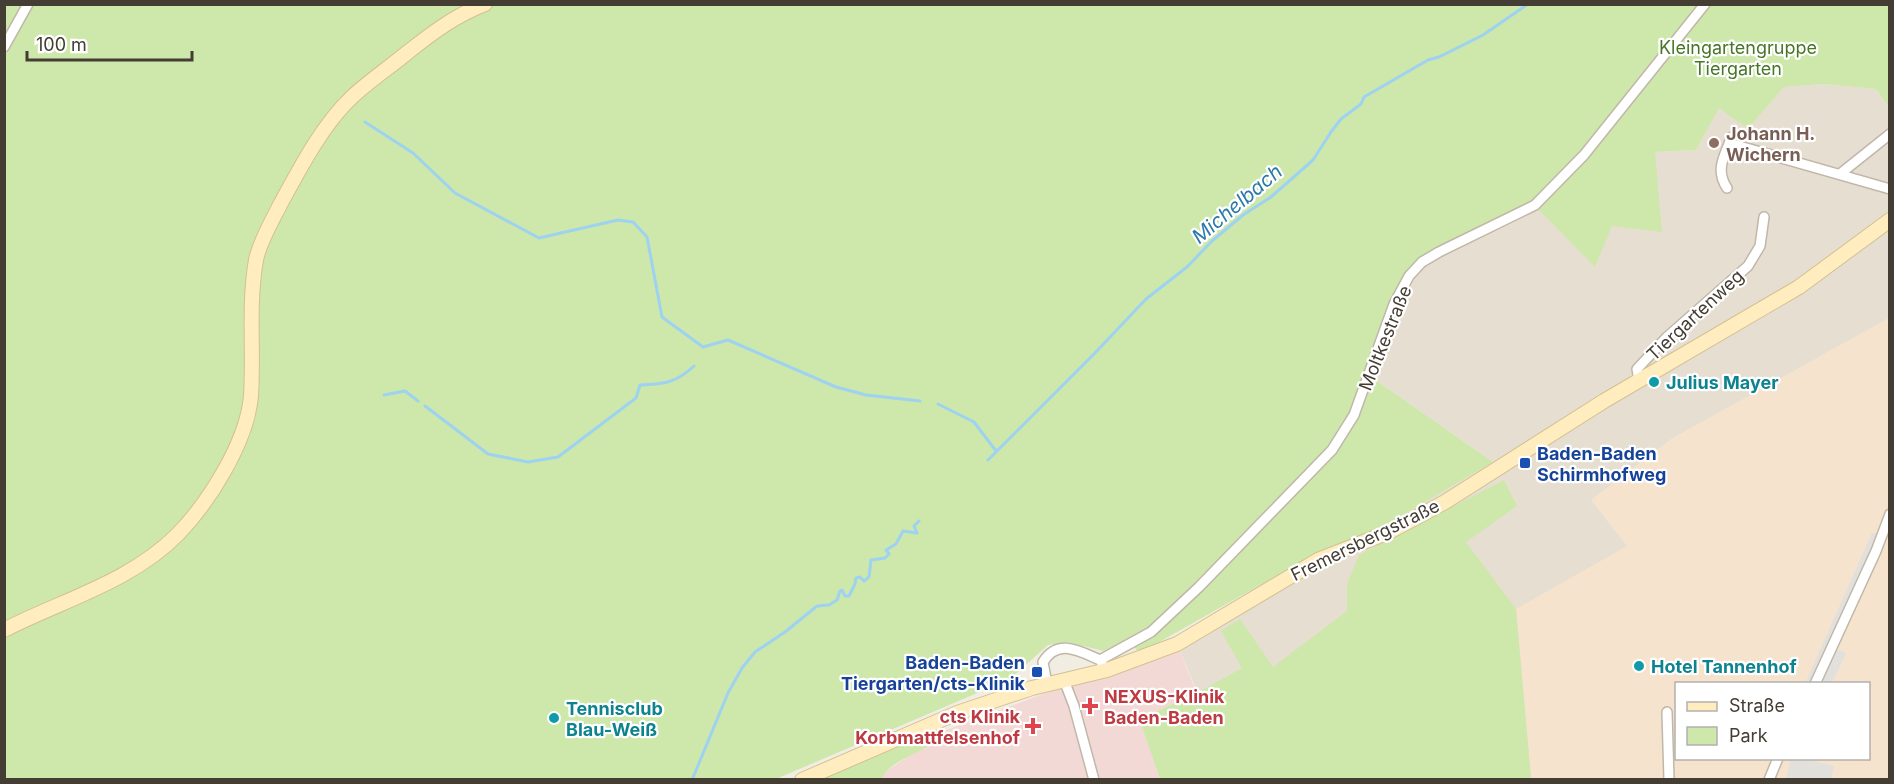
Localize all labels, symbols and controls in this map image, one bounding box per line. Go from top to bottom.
scale bar [27,24,192,62]
text: 100 m [36,34,87,55]
park label: Kleingartengruppe Tiergarten [1659,37,1817,79]
place label: Johann H. Wichern [1726,123,1815,165]
marker: Johann H. Wichern [1707,136,1721,150]
water label: Michelbach [1187,159,1287,249]
street label: Tiergartenweg [1643,265,1747,365]
street label: Moltkestraße [1354,282,1416,394]
place label: Julius Mayer [1666,372,1779,393]
marker: Julius Mayer [1647,375,1661,389]
place label: Baden-Baden Schirmhofweg [1537,443,1666,485]
marker: Baden-Baden Schirmhofweg [1518,456,1532,470]
street label: Fremersbergstraße [1287,495,1443,585]
place label: Baden-Baden Tiergarten/cts-Klinik [841,652,1026,694]
place label: Hotel Tannenhof [1651,656,1797,677]
marker: Hotel Tannenhof [1632,659,1646,673]
marker: Baden-Baden Tiergarten/cts-Klinik [1030,665,1044,679]
legend [1675,682,1870,760]
place label: NEXUS-Klinik Baden-Baden [1104,686,1225,728]
text: Straße [1729,695,1785,716]
marker: NEXUS-Klinik Baden-Baden [1081,697,1099,715]
place label: Tennisclub Blau-Weiß [566,698,663,740]
place label: cts Klinik Korbmattfelsenhof [855,706,1021,748]
marker: Tennisclub Blau-Weiß [547,711,561,725]
marker: cts Klinik Korbmattfelsenhof [1024,717,1042,735]
text: Park [1729,725,1768,746]

